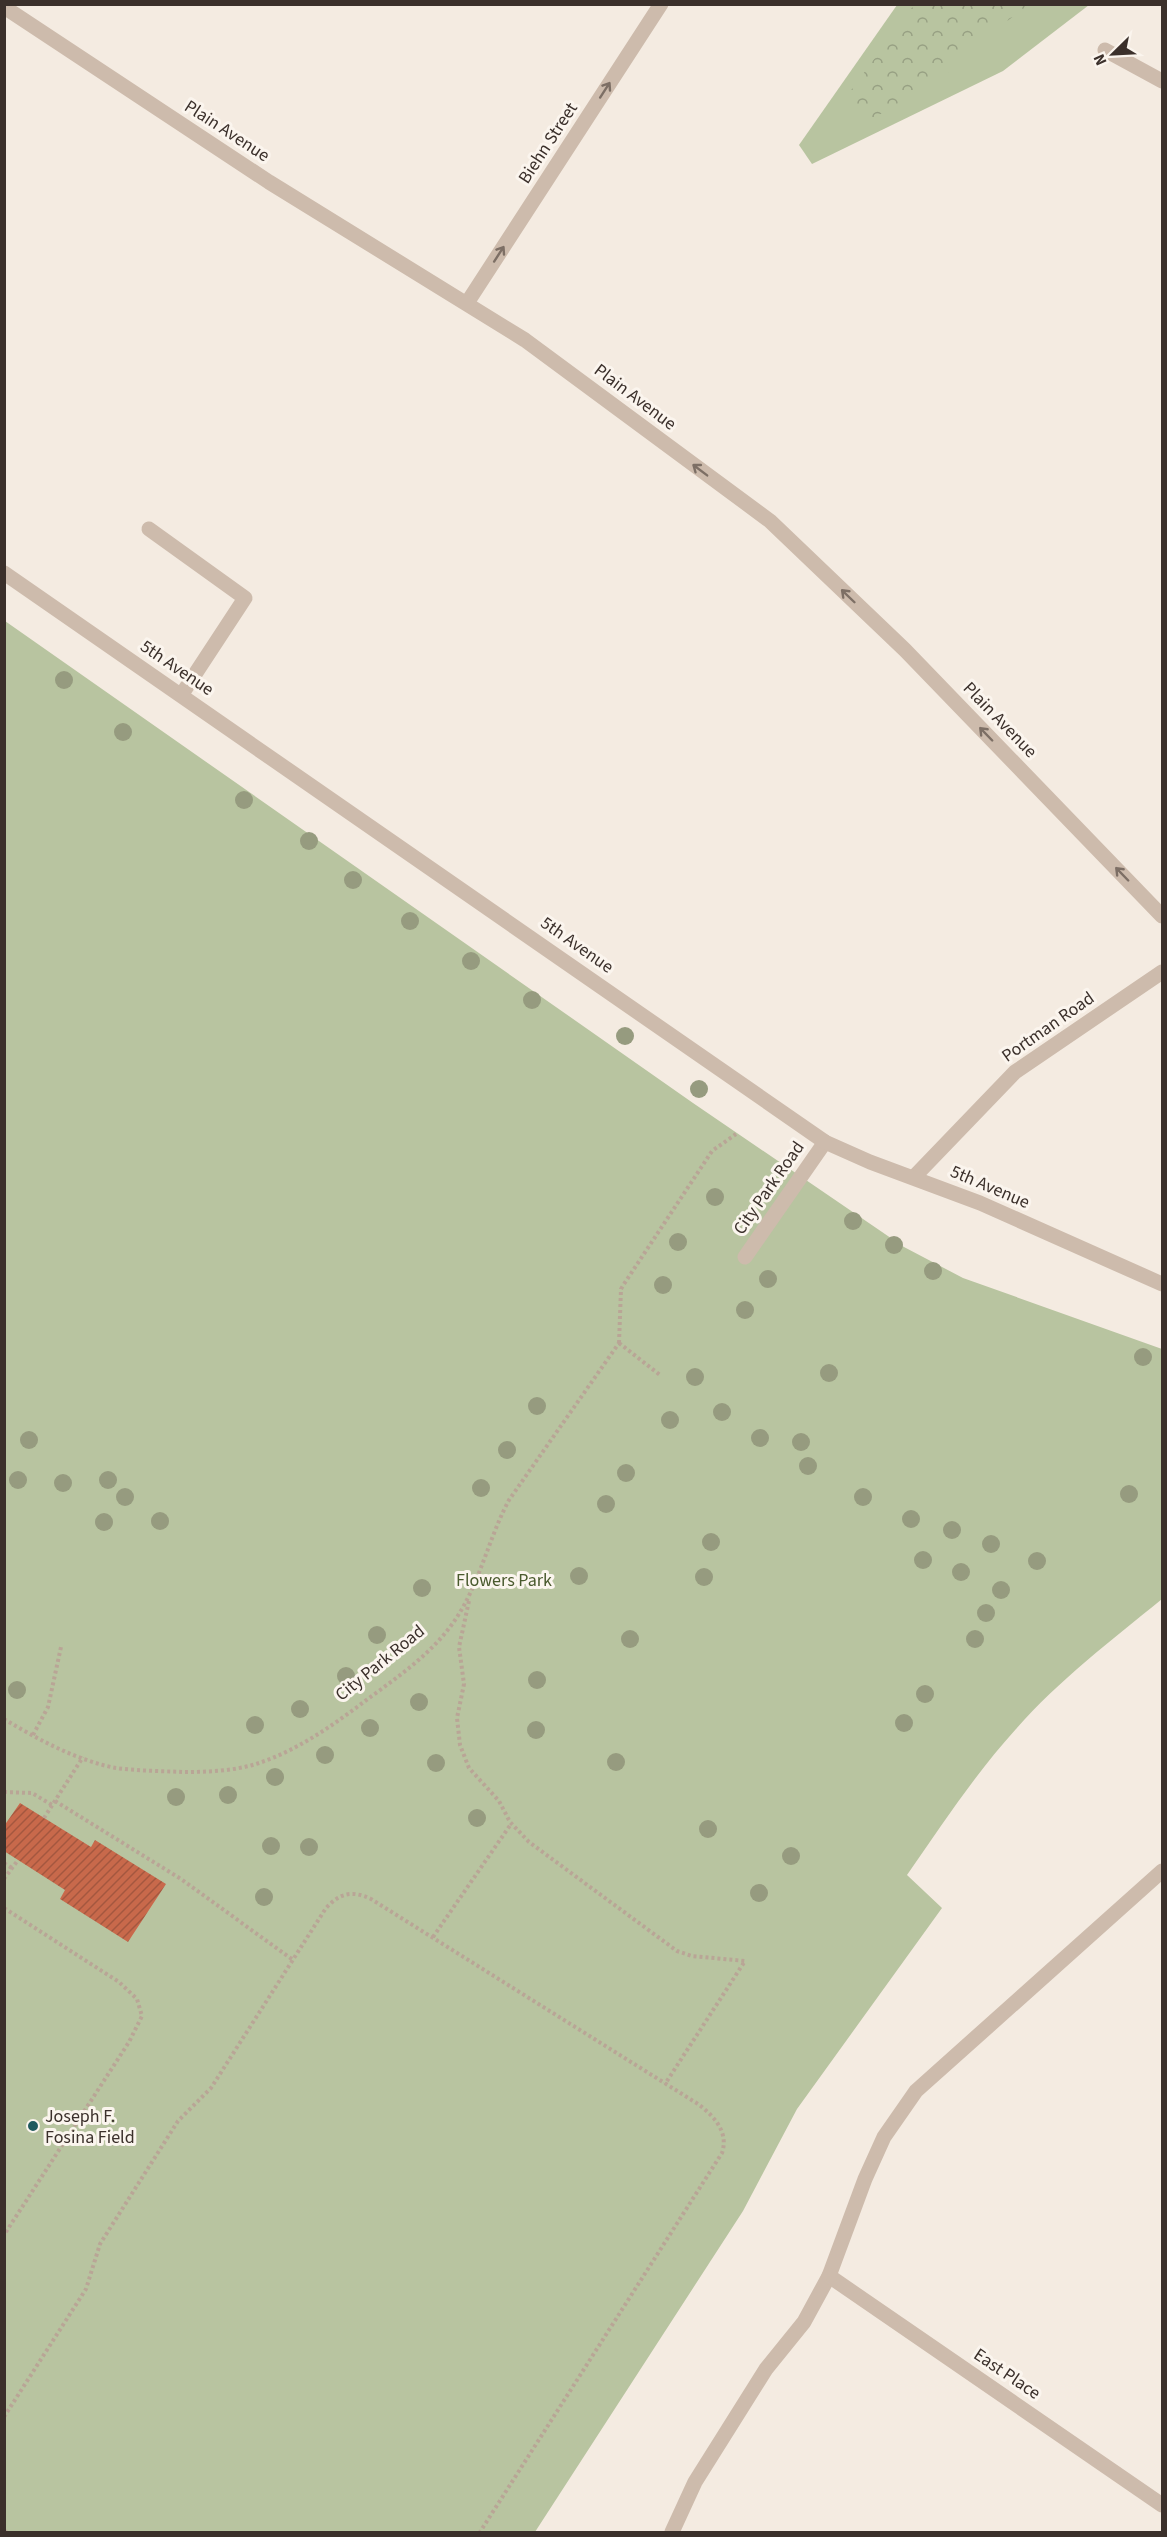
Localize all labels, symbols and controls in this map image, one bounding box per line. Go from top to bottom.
north arrow [1083,24,1143,84]
text: N [1088,50,1112,69]
one-way arrow [599,82,611,99]
street label: Plain Avenue [179,94,275,168]
street label: Biehn Street [512,97,584,189]
one-way arrow [492,245,505,262]
street label: Plain Avenue [589,358,681,436]
one-way arrow [693,464,709,476]
one-way arrow [841,589,856,604]
street label: 5th Avenue [135,634,219,702]
street label: Plain Avenue [957,676,1043,764]
one-way arrow [979,727,993,742]
one-way arrow [1115,867,1129,882]
street label: 5th Avenue [535,911,619,979]
street label: Portman Road [997,986,1099,1068]
street label: City Park Road [728,1136,810,1240]
street label: 5th Avenue [946,1159,1034,1215]
park label: Flowers Park [456,1568,552,1593]
street label: City Park Road [330,1619,430,1707]
place label: Joseph F. Fosina Field [45,2104,135,2150]
marker: Joseph F. Fosina Field [26,2119,40,2133]
street label: East Place [968,2342,1046,2406]

